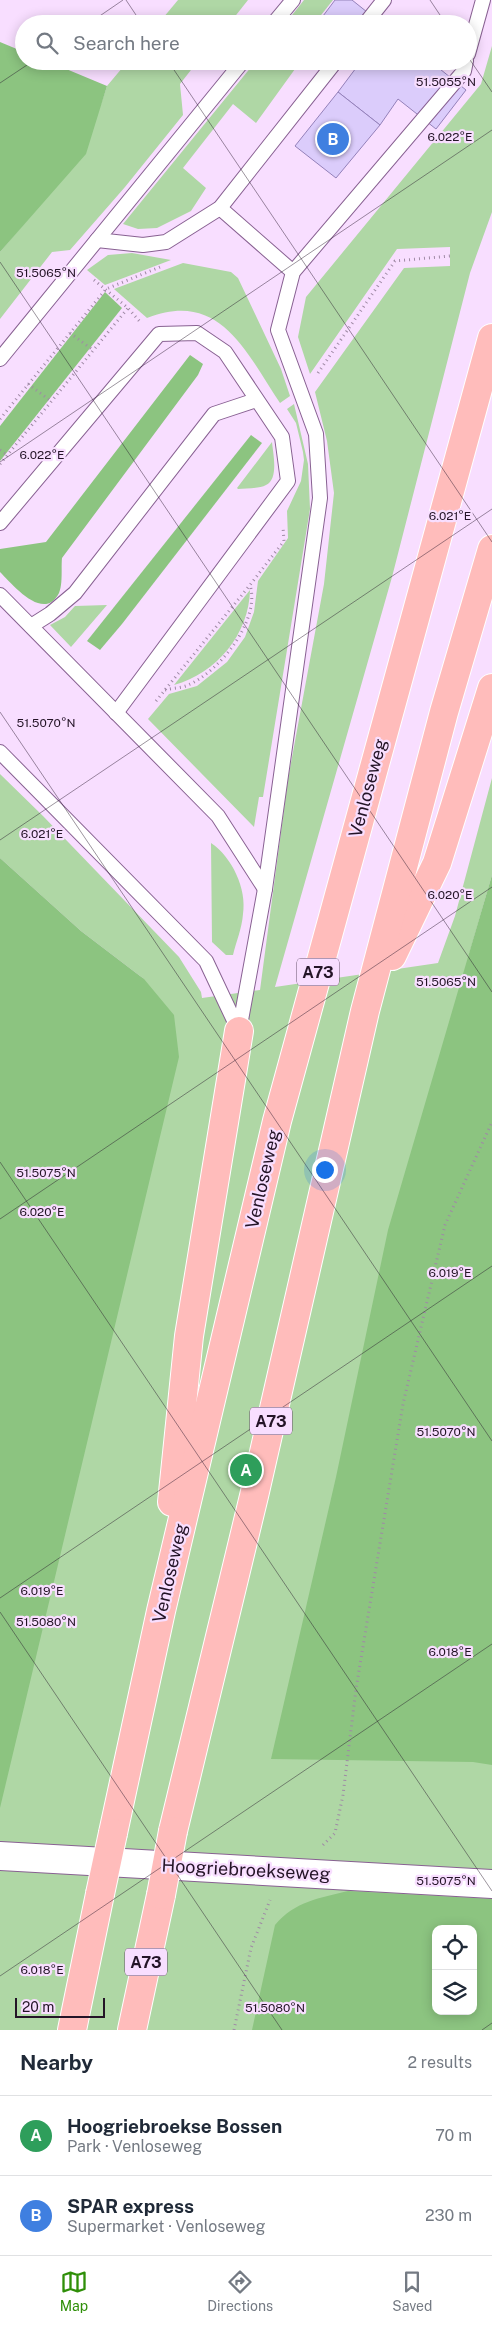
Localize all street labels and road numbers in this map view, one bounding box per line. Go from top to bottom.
street label: Venloseweg [344,736,391,840]
road number: A73 [297,959,339,986]
street label: Venloseweg [241,1127,284,1231]
road number: A73 [250,1408,292,1434]
street label: Venloseweg [148,1521,191,1625]
street label: Hoogriebroekseweg [161,1855,331,1884]
road number: A73 [125,1948,167,1975]

